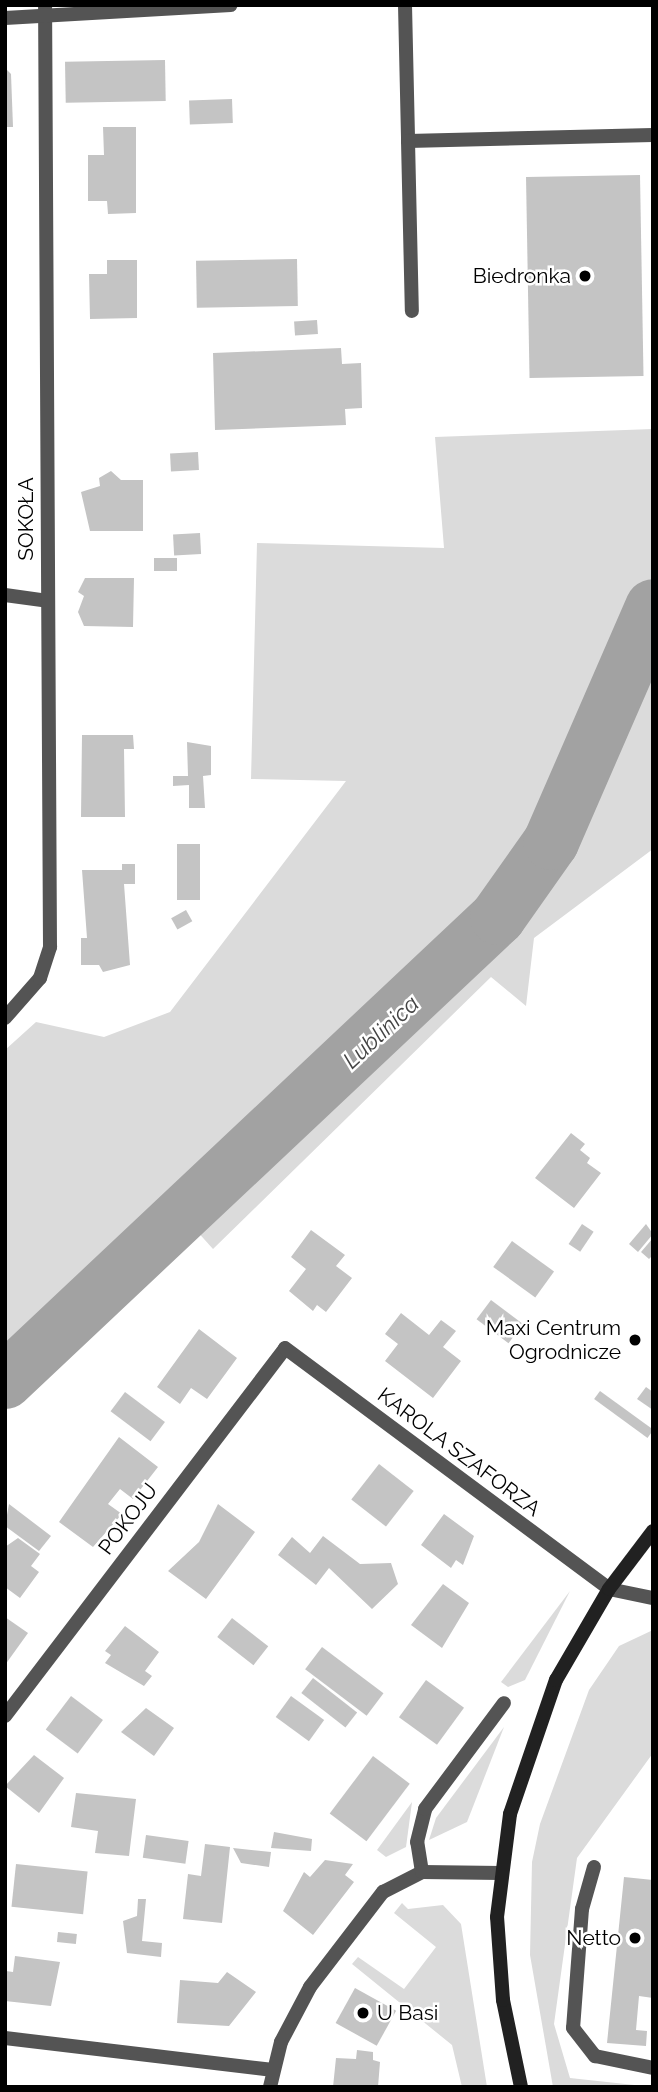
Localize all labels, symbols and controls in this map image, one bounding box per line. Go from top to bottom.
place label: Biedronka [473,263,571,289]
marker: Biedronka [577,268,593,284]
street label: SOKOŁA [13,477,39,561]
water label: Lublinica [337,990,425,1074]
place label: Maxi Centrum Ogrodnicze [486,1315,621,1365]
marker: Maxi Centrum Ogrodnicze [627,1332,643,1348]
street label: KAROLA SZAFORZA [372,1382,546,1522]
street label: POKOJU [93,1478,163,1560]
place label: Netto [566,1925,621,1951]
marker: Netto [627,1930,643,1946]
place label: U Basi [377,2000,438,2026]
marker: U Basi [355,2005,371,2021]

